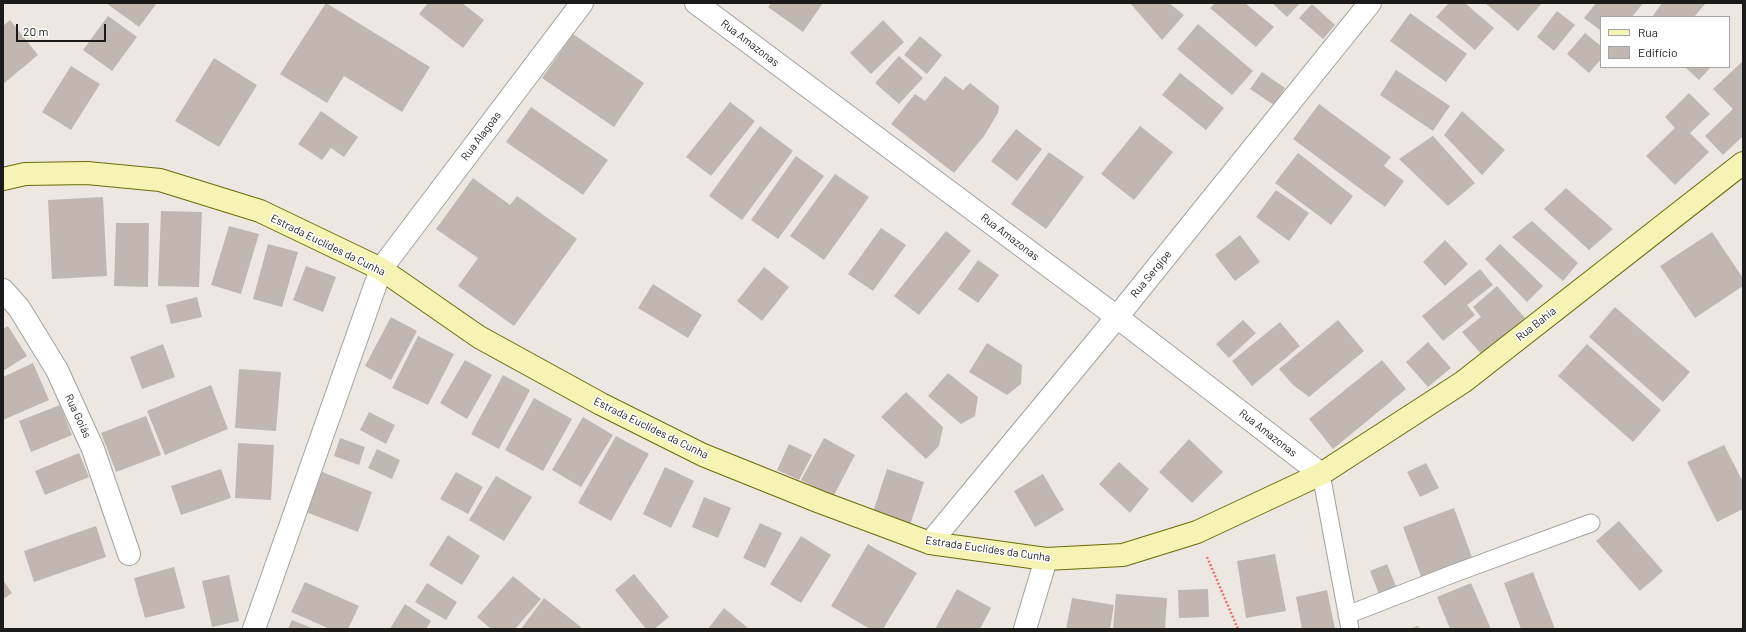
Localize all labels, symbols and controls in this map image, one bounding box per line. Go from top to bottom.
scale bar [18,16,108,42]
legend [1600,16,1730,68]
street label: Rua Amazonas [718,17,782,69]
text: 20 m [23,24,49,38]
text: Rua [1638,25,1658,39]
text: Edifício [1638,45,1678,59]
street label: Rua Alagoas [458,109,504,163]
street label: Estrada Euclides da Cunha [268,211,388,279]
street label: Rua Amazonas [978,211,1042,263]
street label: Rua Sergipe [1128,248,1174,300]
street label: Rua Bahia [1513,304,1559,344]
street label: Rua Goiás [62,392,94,440]
street label: Estrada Euclides da Cunha [591,394,711,462]
street label: Rua Amazonas [1237,406,1299,460]
street label: Estrada Euclides da Cunha [925,534,1051,564]

